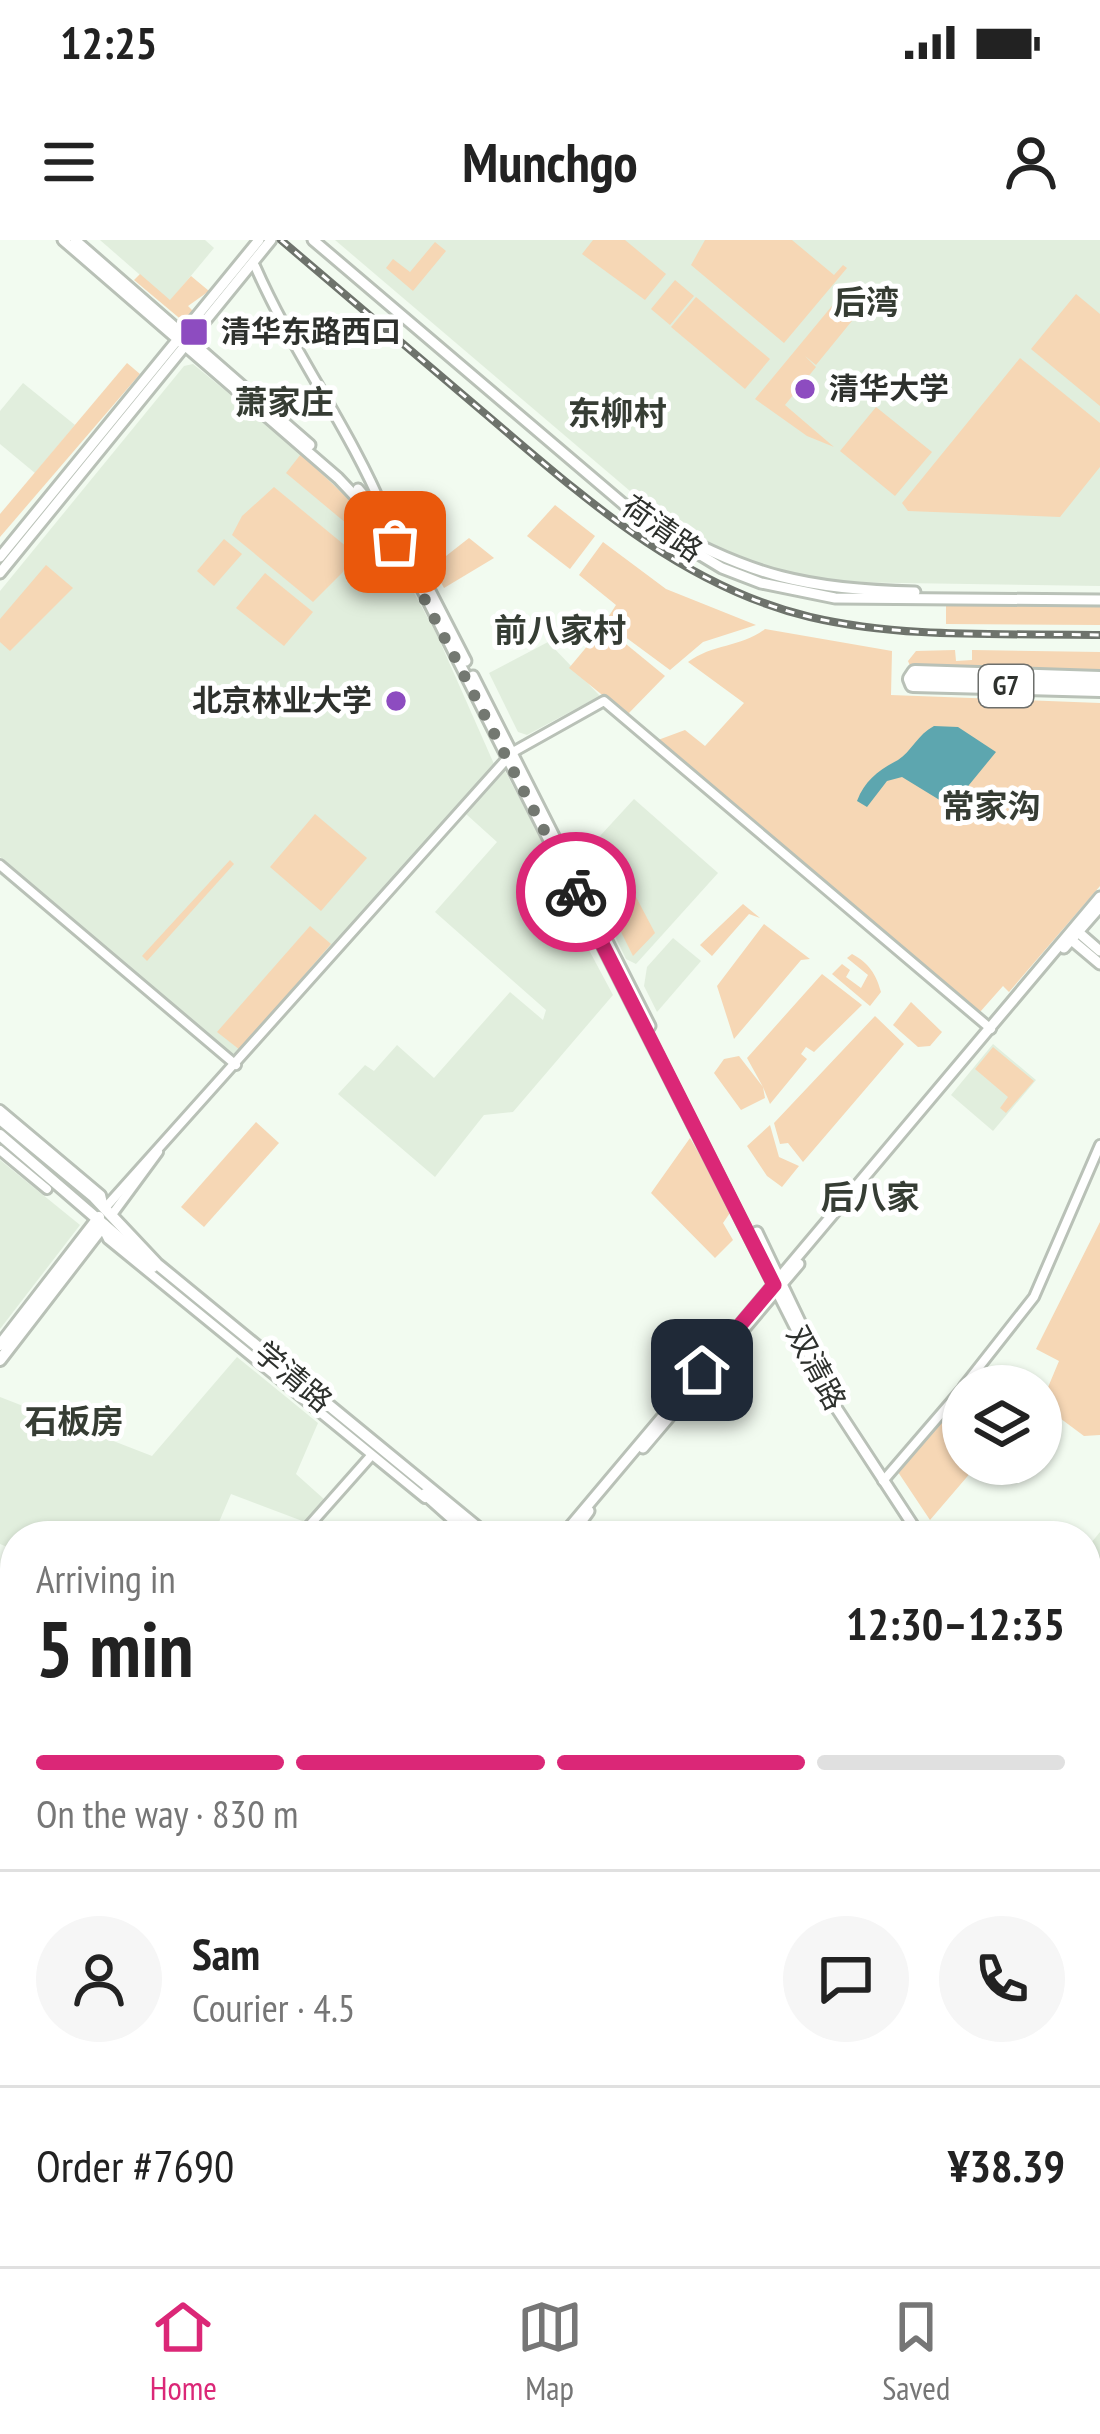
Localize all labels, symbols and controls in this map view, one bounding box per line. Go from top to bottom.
text: 12:25 [60,13,157,71]
text: Munchgo [462,127,638,197]
icon: menu [36,129,102,195]
icon: person [998,129,1064,195]
district label: 后湾 [833,280,899,323]
place label: 清华东路西口 [221,311,401,350]
marker: 清华东路西口 [178,316,210,348]
place label: 清华大学 [829,368,949,407]
marker: 清华大学 [792,376,818,402]
district label: 萧家庄 [235,380,334,423]
district label: 东柳村 [568,391,667,434]
street label: 荷清路 [615,486,711,570]
pin [344,491,446,593]
icon: bag [362,509,428,575]
district label: 前八家村 [494,608,626,651]
road number: G7 [979,665,1033,707]
place label: 北京林业大学 [192,680,372,719]
marker: 北京林业大学 [383,688,409,714]
district label: 常家沟 [942,784,1041,827]
courier [516,832,636,952]
icon: bike [543,859,609,925]
district label: 后八家 [821,1175,920,1218]
street label: 双清路 [779,1318,856,1416]
pin [651,1319,753,1421]
street label: 学清路 [247,1332,341,1420]
icon: home [669,1337,735,1403]
map controls [942,1365,1062,1485]
button: layers [942,1365,1062,1485]
district label: 石板房 [25,1399,124,1442]
text: Arriving in [36,1553,176,1604]
text: 12:30–12:35 [846,1594,1065,1652]
text: 5 min [36,1598,194,1699]
text: On the way · 830 m [36,1788,298,1839]
button: person [36,1916,162,2042]
button: chat [783,1916,909,2042]
button: phone [939,1916,1065,2042]
text: Sam [192,1924,260,1982]
text: Courier · 4.5 [192,1982,355,2033]
text: Order #7690 [36,2136,234,2194]
text: ¥38.39 [948,2136,1065,2194]
tab: Home [150,2294,217,2409]
tab: Map [517,2294,583,2409]
tab: Saved [882,2294,950,2409]

